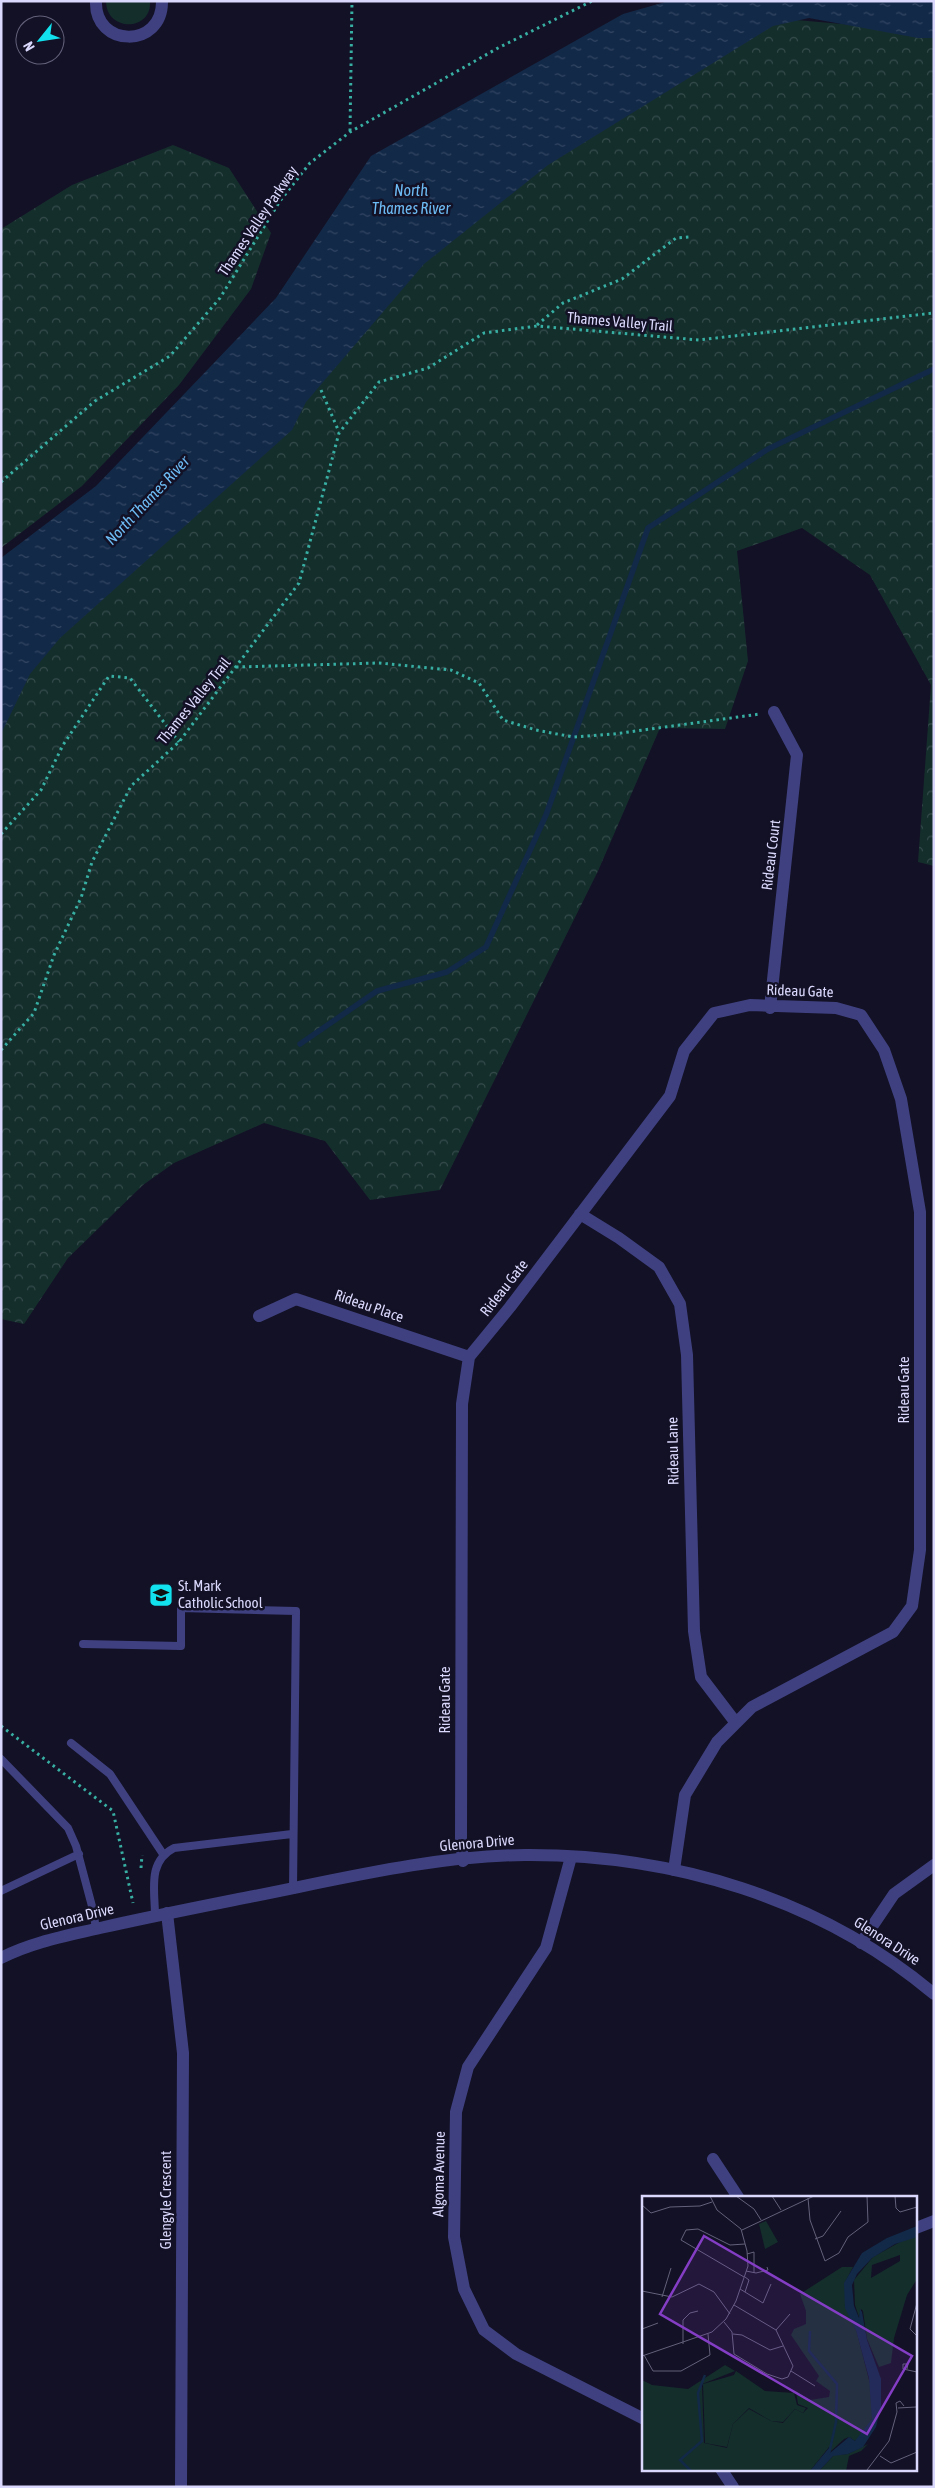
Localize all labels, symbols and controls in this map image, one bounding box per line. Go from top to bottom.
north arrow [15,15,65,65]
text: N [20,39,38,54]
street label: Thames Valley Parkway [214,162,301,279]
water label: North Thames River [372,181,452,217]
street label: Thames Valley Trail [566,308,674,335]
water label: North Thames River [101,451,194,548]
street label: Thames Valley Trail [154,654,234,747]
street label: Rideau Court [758,819,783,891]
street label: Rideau Gate [766,981,834,1000]
street label: Rideau Gate [476,1256,531,1319]
street label: Rideau Place [332,1286,406,1325]
street label: Rideau Gate [895,1356,912,1424]
street label: Rideau Lane [663,1417,682,1485]
place label: St. Mark Catholic School [178,1577,263,1611]
school or university icon: St. Mark Catholic School [148,1582,174,1608]
street label: Rideau Gate [436,1666,453,1734]
street label: Glenora Drive [439,1831,515,1854]
street label: Glenora Drive [38,1900,116,1933]
street label: Glenora Drive [851,1913,924,1968]
street label: Algoma Avenue [429,2131,448,2217]
street label: Glengyle Crescent [157,2151,174,2249]
inset map [642,2196,918,2470]

